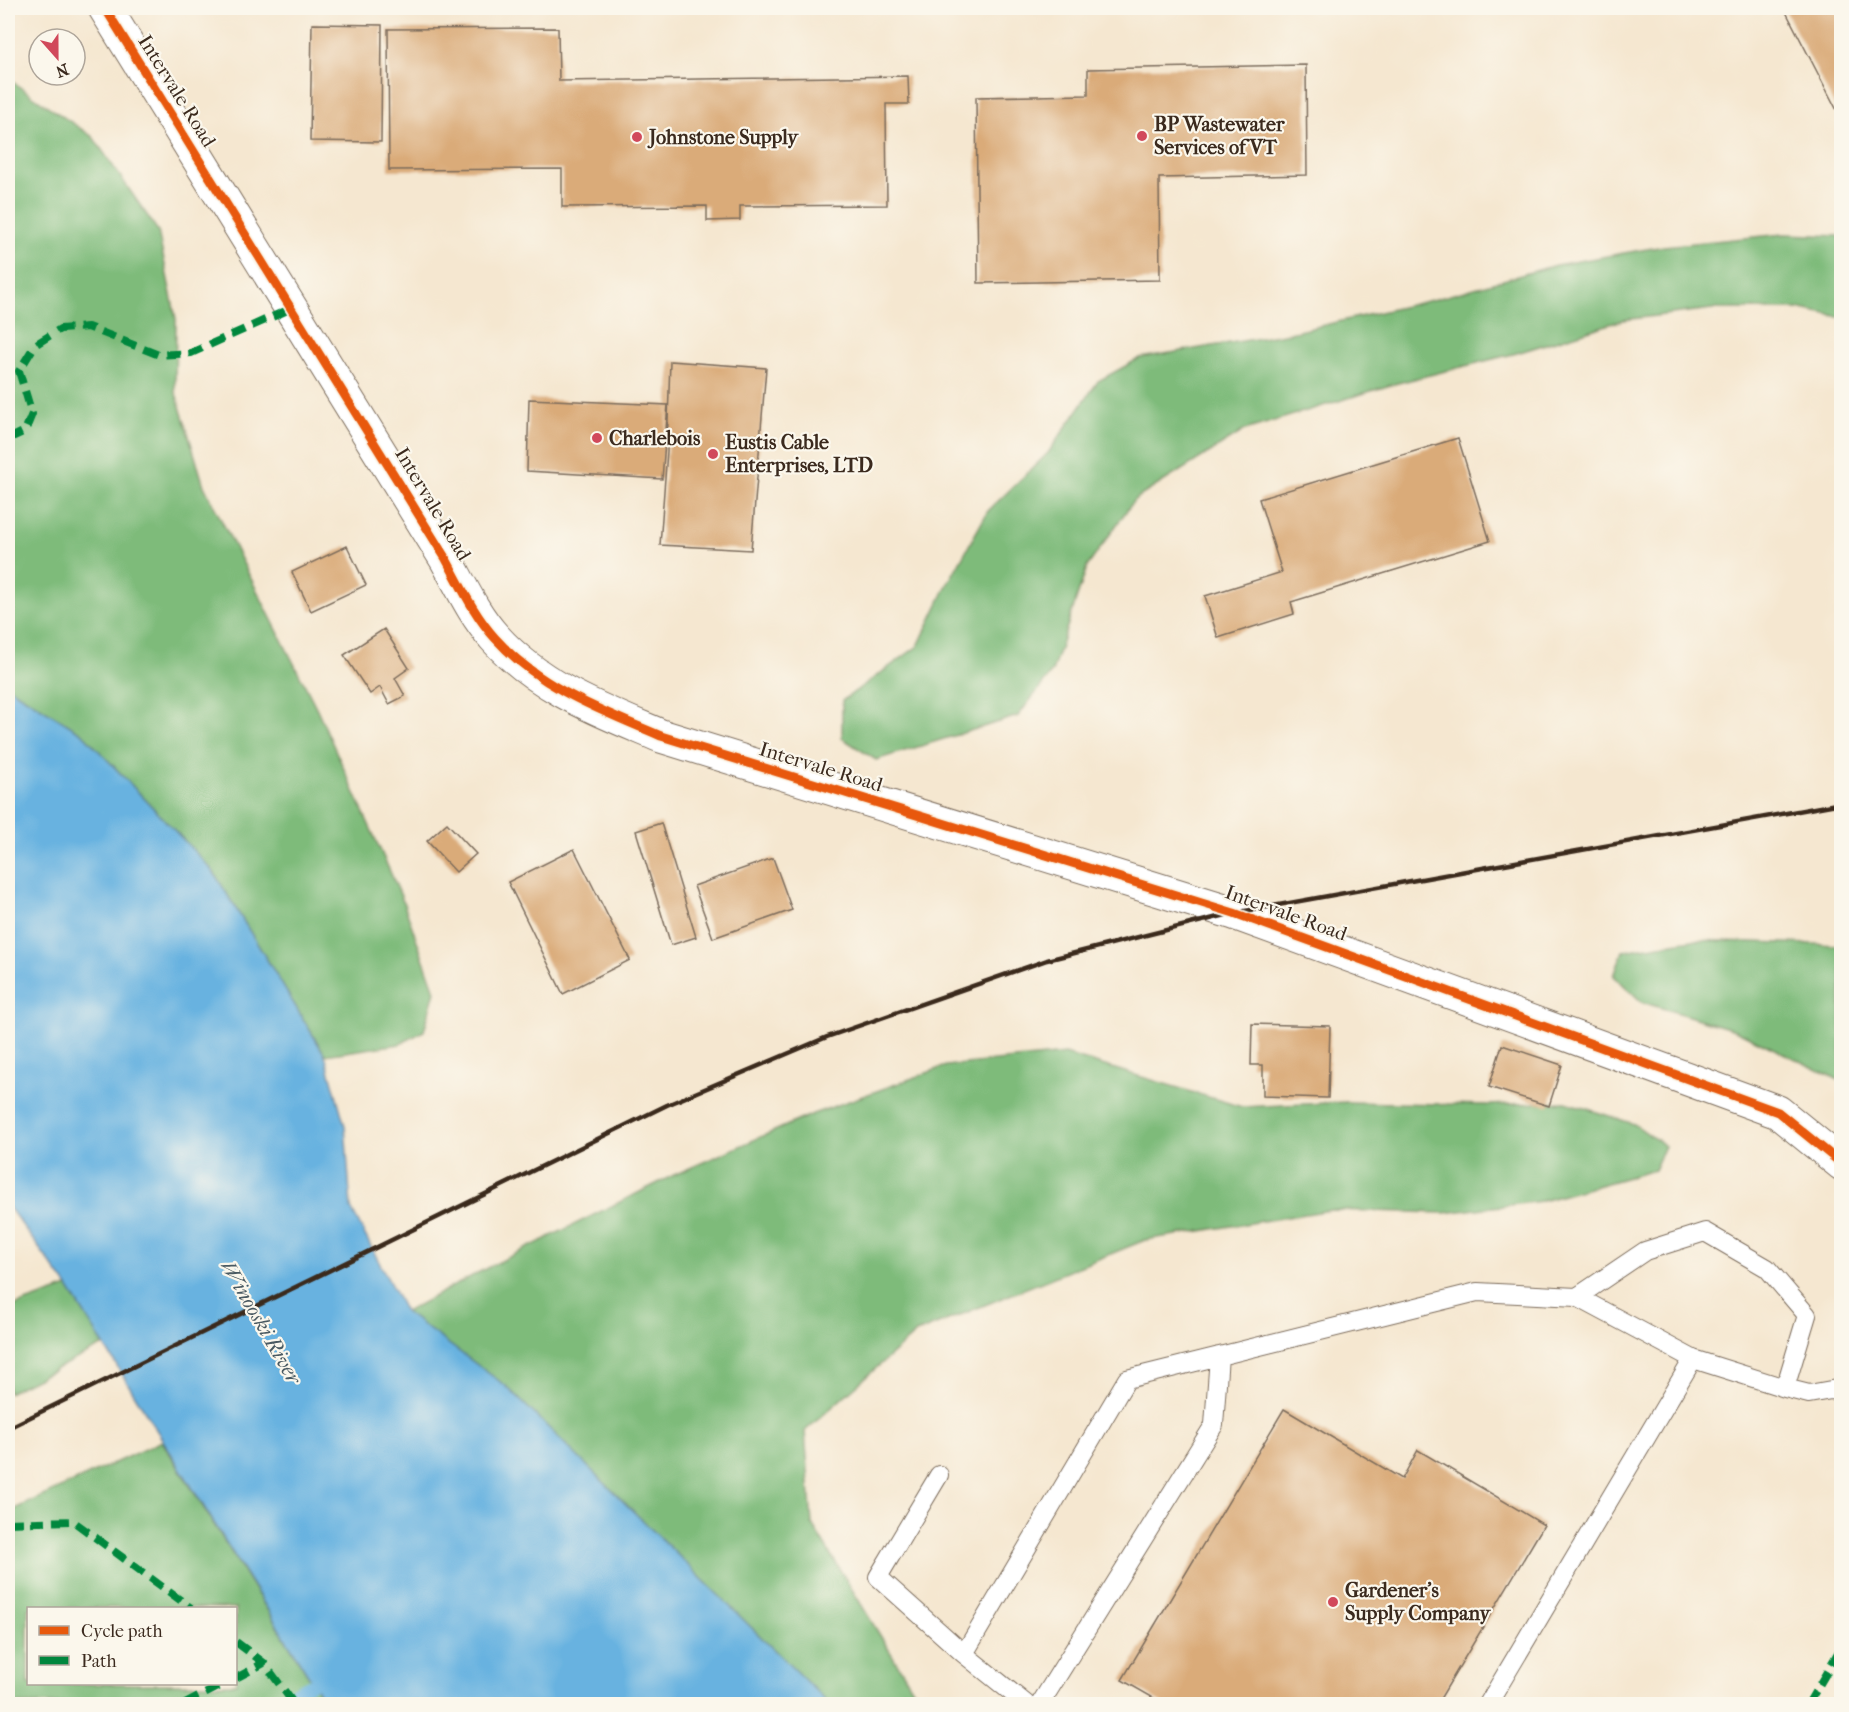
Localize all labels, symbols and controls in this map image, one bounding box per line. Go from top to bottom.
north arrow [27,27,87,87]
street label: Intervale Road [133,31,221,152]
text: N [52,59,71,82]
place label: BP Wastewater Services of VT [1154,113,1285,159]
place label: Johnstone Supply [647,126,799,149]
marker: BP Wastewater Services of VT [1135,129,1149,143]
marker: Johnstone Supply [630,130,644,144]
place label: Charlebois [609,427,701,450]
marker: Charlebois [590,431,604,445]
place label: Eustis Cable Enterprises, LTD [725,431,873,477]
street label: Intervale Road [390,443,476,566]
marker: Eustis Cable Enterprises, LTD [706,447,720,461]
street label: Intervale Road [756,737,887,797]
street label: Intervale Road [1222,880,1351,946]
water label: Winooski River [216,1256,307,1389]
place label: Gardener's Supply Company [1345,1579,1491,1625]
marker: Gardener's Supply Company [1326,1595,1340,1609]
legend [27,1607,237,1685]
text: Cycle path [81,1621,162,1642]
text: Path [81,1651,117,1672]

